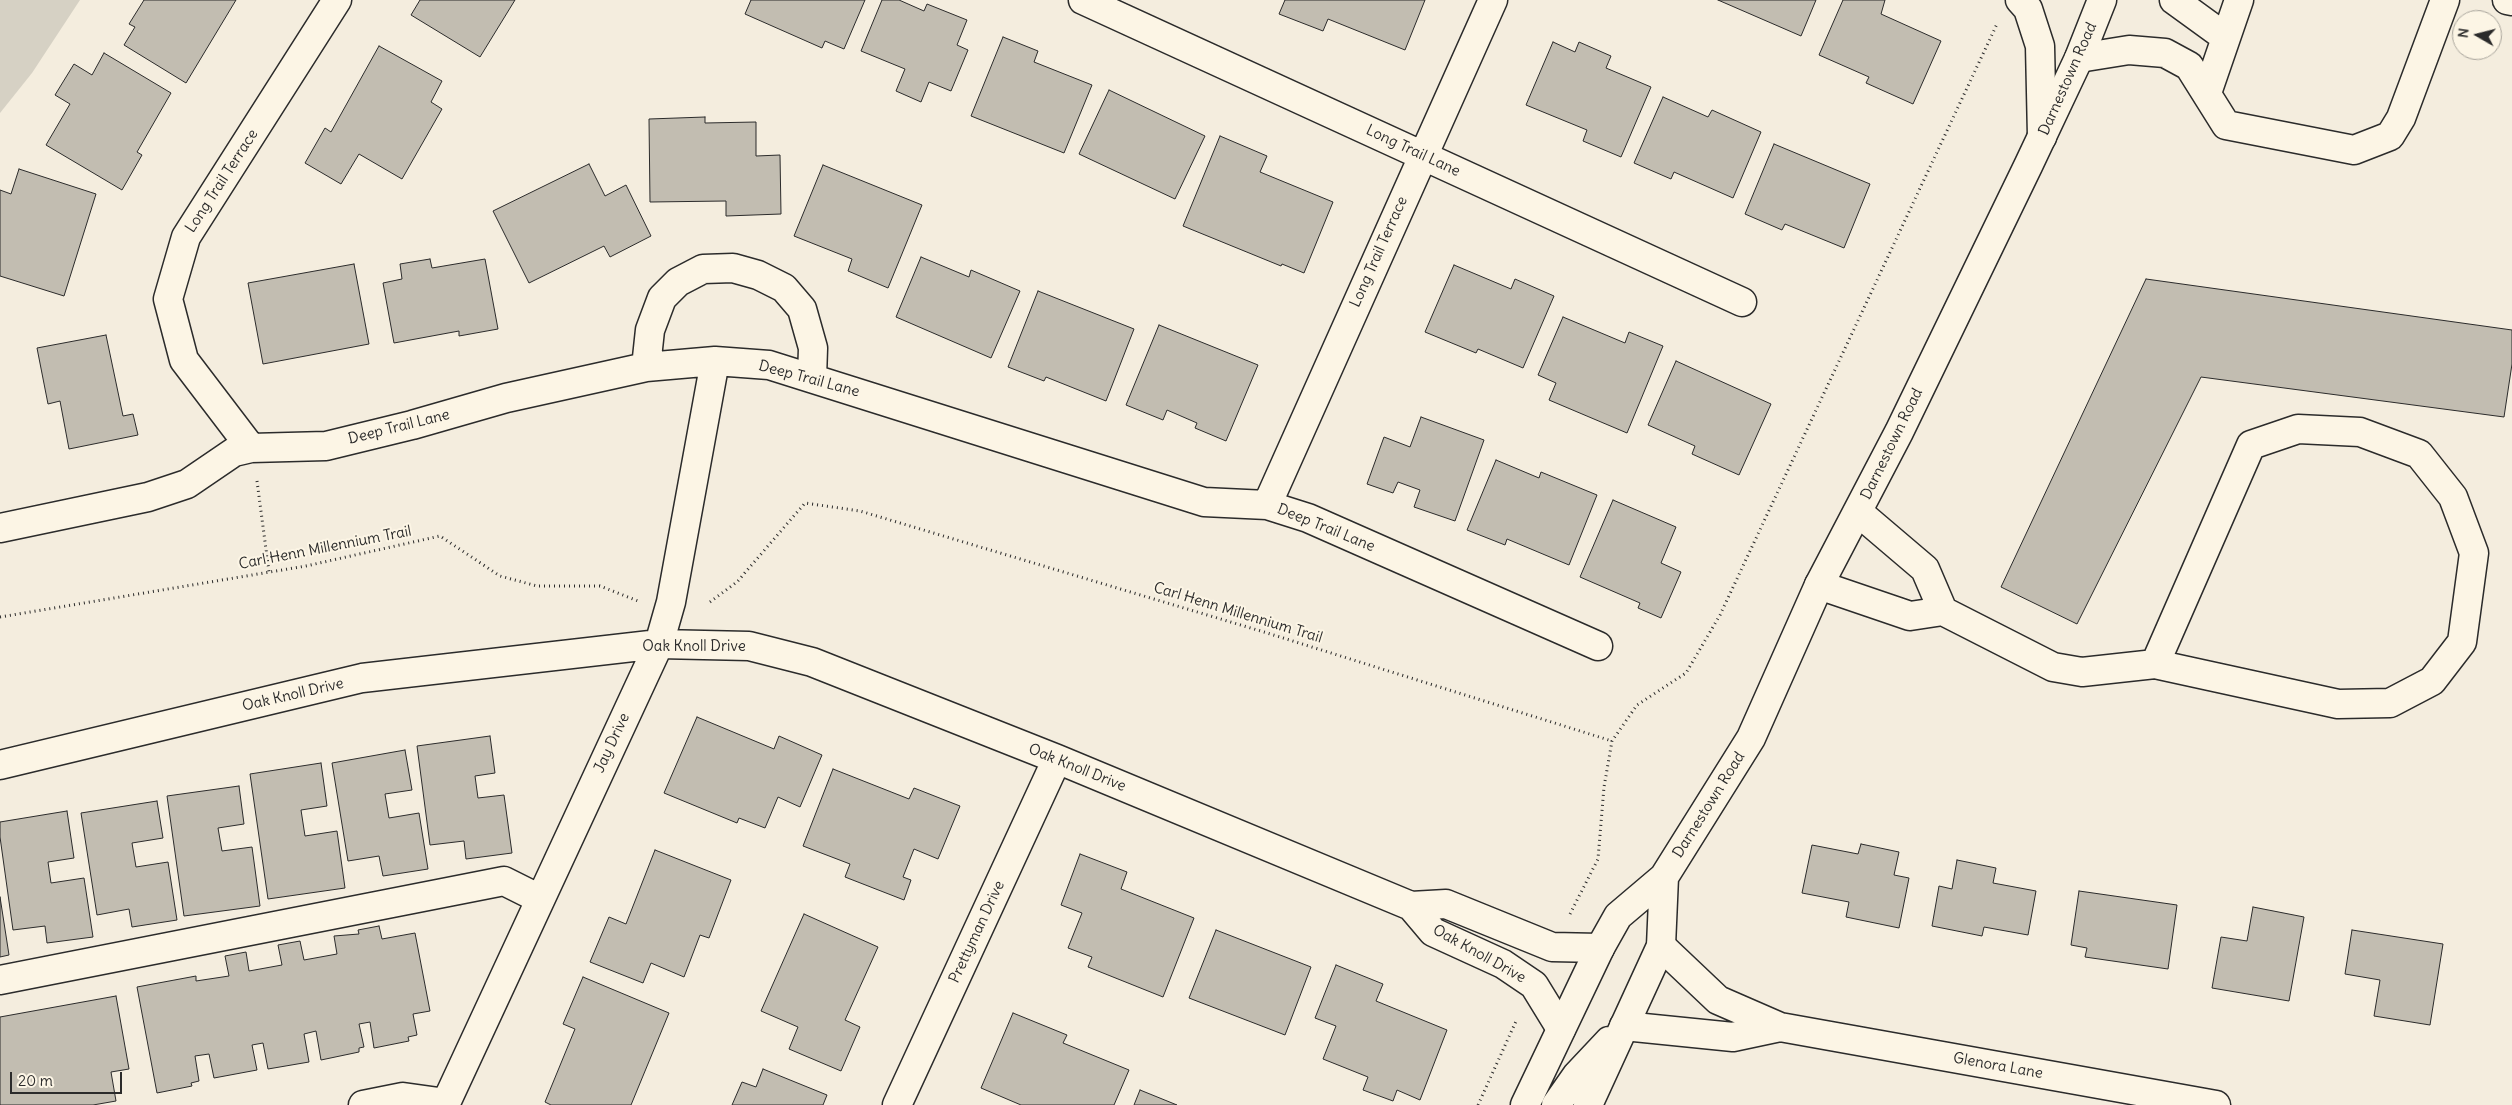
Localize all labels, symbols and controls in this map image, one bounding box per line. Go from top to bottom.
north arrow [2452,10,2502,60]
street label: Darnestown Road [2035,20,2101,138]
text: N [2454,27,2473,39]
street label: Long Trail Lane [1363,121,1463,181]
street label: Long Trail Terrace [182,126,262,236]
street label: Long Trail Terrace [1346,194,1412,310]
street label: Deep Trail Lane [756,357,862,401]
street label: Darnestown Road [1857,385,1927,503]
street label: Deep Trail Lane [346,406,452,448]
street label: Deep Trail Lane [1274,500,1378,556]
street label: Carl Henn Millennium Trail [237,522,413,574]
street label: Carl Henn Millennium Trail [1151,579,1325,647]
street label: Oak Knoll Drive [642,638,746,656]
street label: Oak Knoll Drive [241,675,345,715]
street label: Jay Drive [590,710,634,776]
street label: Oak Knoll Drive [1026,740,1128,796]
street label: Darnestown Road [1669,749,1749,861]
street label: Prettyman Drive [945,878,1009,986]
street label: Oak Knoll Drive [1429,921,1529,987]
street label: Glenora Lane [1952,1049,2044,1083]
scale bar [12,1062,125,1094]
text: 20 m [18,1071,53,1090]

